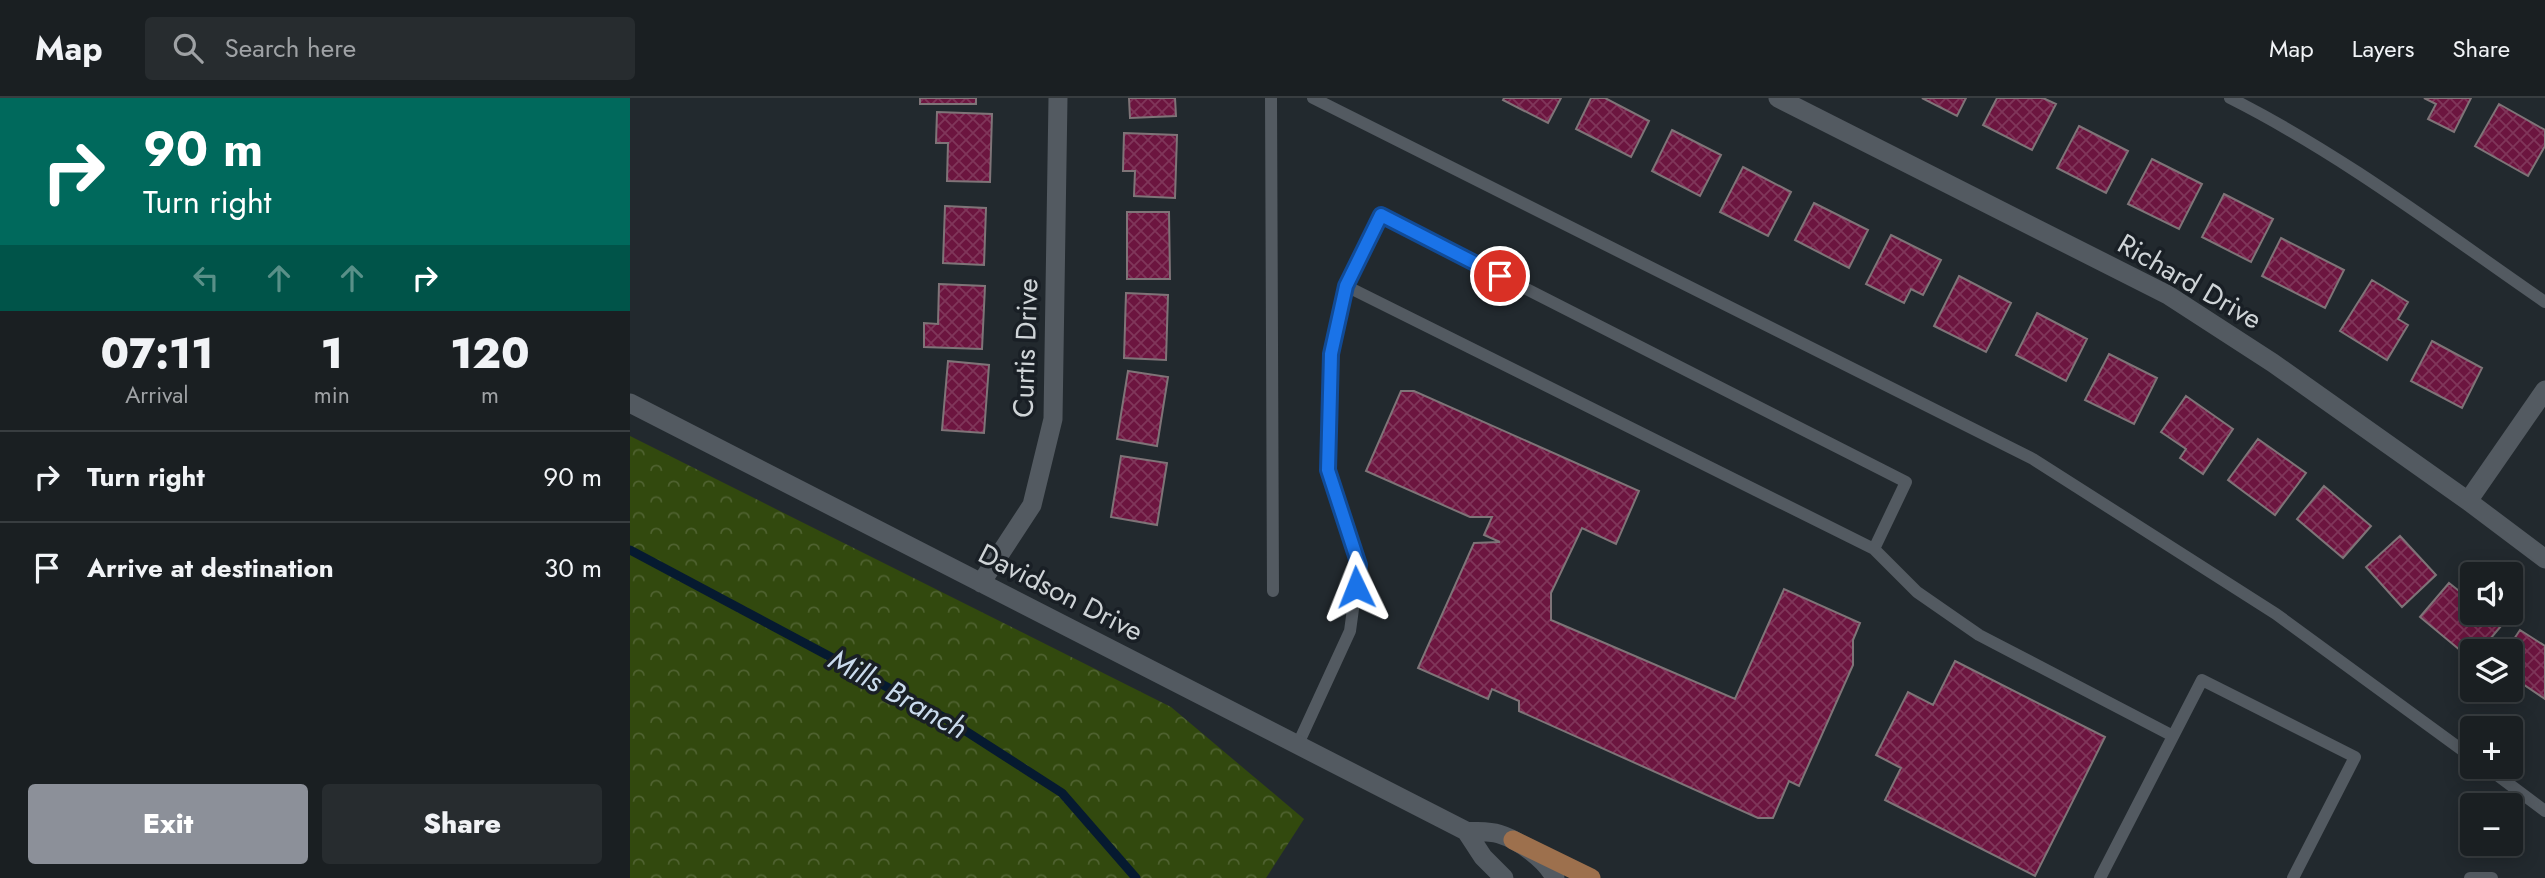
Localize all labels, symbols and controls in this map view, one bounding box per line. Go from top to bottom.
search box [145,17,635,80]
text: Map [35,25,103,72]
icon: search [169,29,207,67]
text: Search here [225,29,356,67]
text: Map [2269,31,2314,66]
text: Layers [2352,31,2414,66]
text: Share [2452,31,2510,66]
text: 90 m [143,114,263,184]
icon: right [28,126,119,217]
text: Turn right [143,179,272,225]
street label: Richard Drive [2110,223,2270,339]
pin [1470,246,1530,306]
icon: arrive [1481,257,1519,295]
icon: left [187,259,225,297]
icon: ahead [260,259,298,297]
icon: ahead [333,259,371,297]
icon: right [406,259,444,297]
street label: Curtis Drive [1003,278,1048,418]
text: 07:11 [100,323,213,384]
text: 1 [321,323,343,384]
text: 120 [450,323,530,384]
text: Arrival [125,378,189,412]
text: min [314,378,350,412]
text: m [481,378,499,412]
icon: right [28,458,66,496]
text: Turn right [87,458,205,496]
text: 90 m [543,458,602,496]
street label: Davidson Drive [971,533,1150,652]
icon: arrive [28,549,66,587]
text: Arrive at destination [87,549,334,587]
text: 30 m [544,549,602,587]
position arrow [1319,550,1393,624]
map controls [2460,562,2523,856]
button: sound [2460,562,2523,625]
water label: Mills Branch [821,638,975,749]
button: layers [2460,639,2523,702]
button: + [2460,716,2523,779]
button: Exit [28,784,308,864]
button: Share [322,784,602,864]
button: − [2460,793,2523,856]

